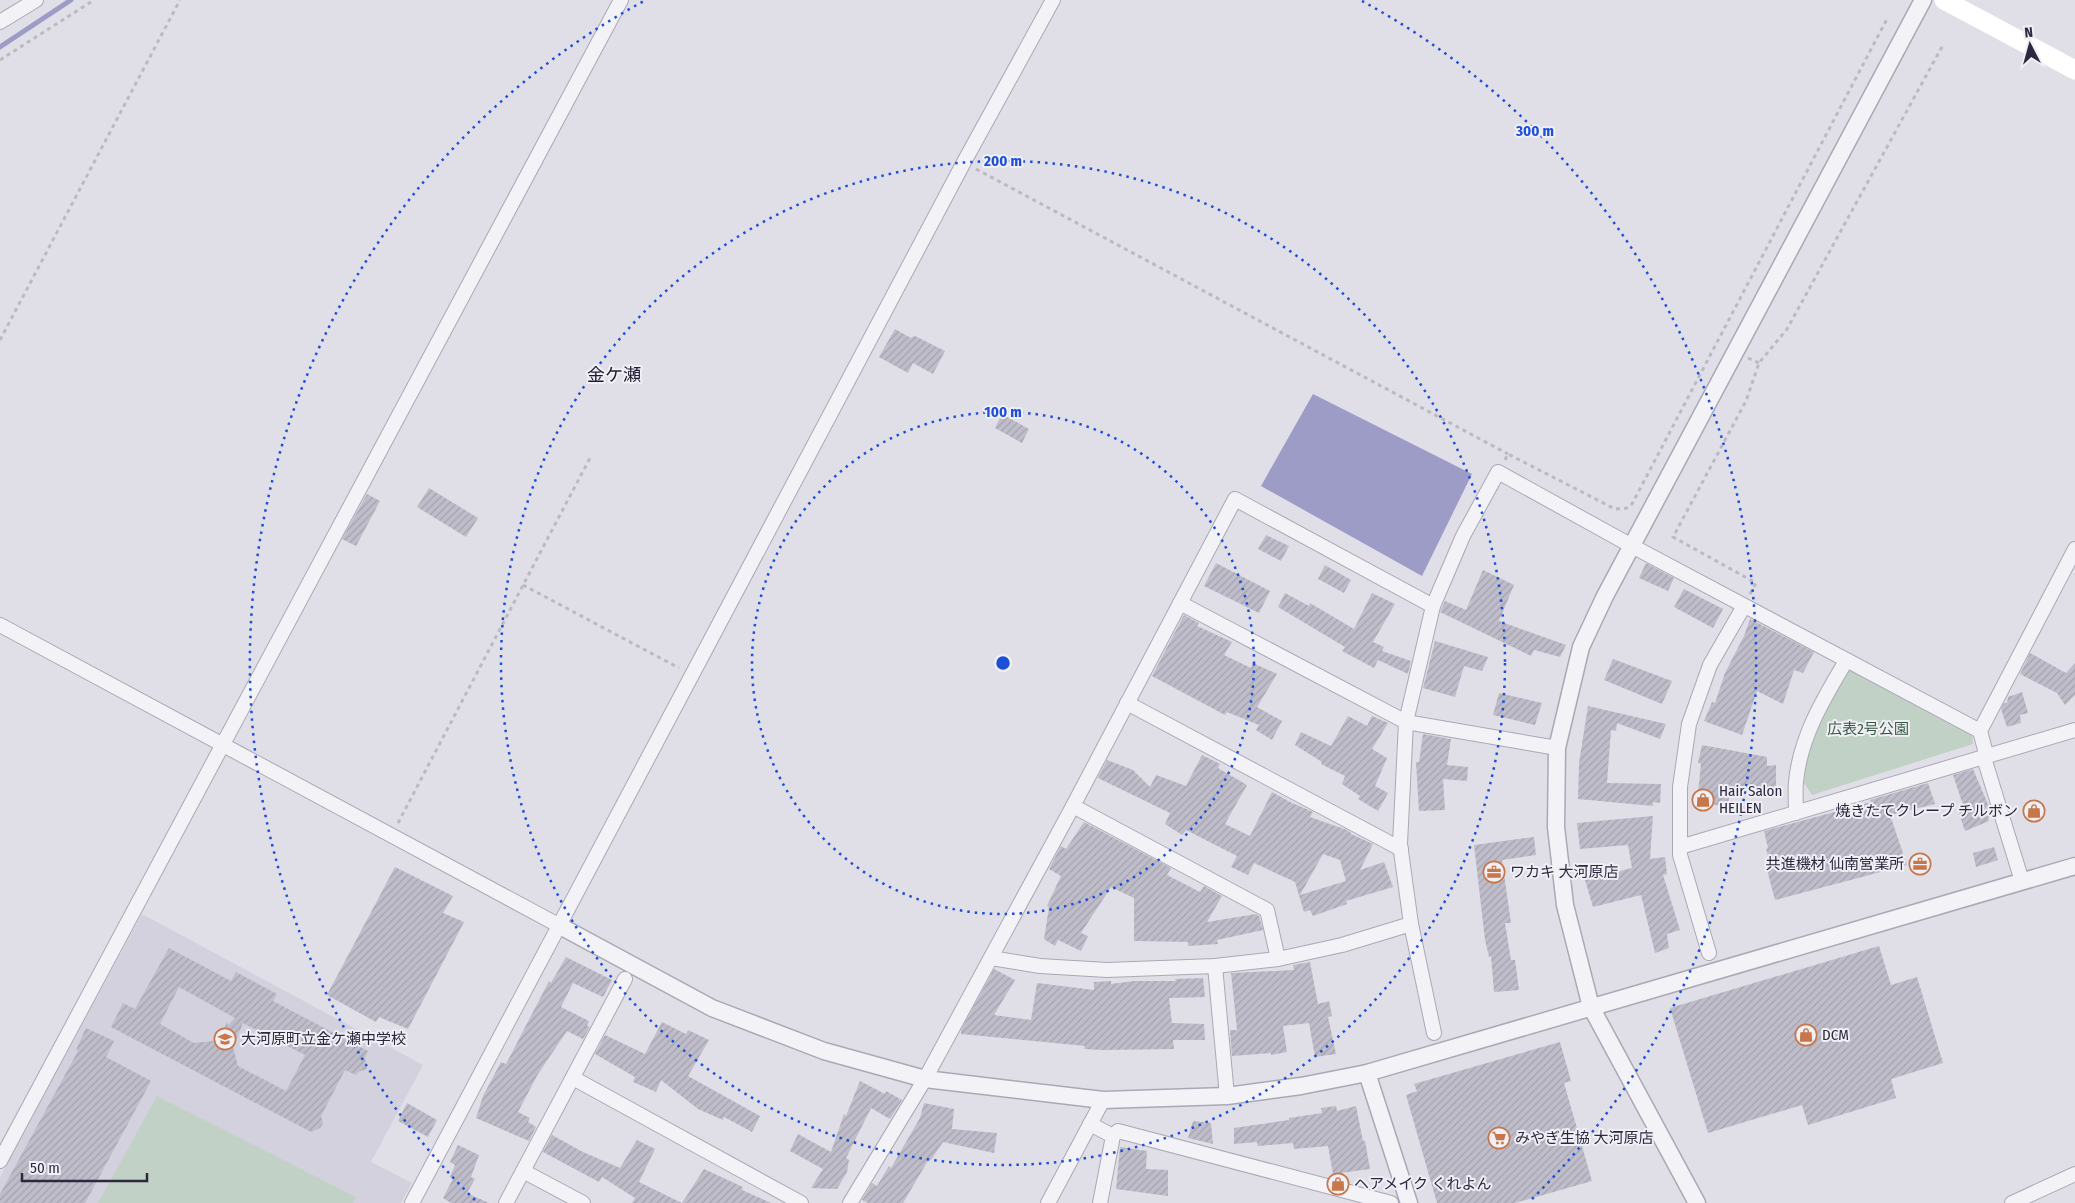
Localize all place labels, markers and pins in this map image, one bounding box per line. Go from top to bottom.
centre of rings [994,654,1012,672]
place label: Hair Salon HEILEN [1719,782,1782,817]
shop icon: Hair Salon HEILEN [1691,788,1715,812]
shop icon: 焼きたてクレープ チルボン [2022,799,2046,823]
place label: 焼きたてクレープ チルボン [1835,802,2018,820]
office icon: 共進機材 仙南営業所 [1908,852,1932,876]
place label: 共進機材 仙南営業所 [1765,855,1904,873]
office icon: ワカキ 大河原店 [1482,860,1506,884]
place label: ワカキ 大河原店 [1510,863,1619,881]
shop icon: DCM [1794,1023,1818,1047]
place label: DCM [1822,1026,1849,1044]
school or university icon: 大河原町立金ケ瀬中学校 [213,1027,237,1051]
place label: 大河原町立金ケ瀬中学校 [241,1030,406,1048]
supermarket icon: みやぎ生協 大河原店 [1487,1126,1511,1150]
place label: みやぎ生協 大河原店 [1515,1129,1654,1147]
shop icon: ヘアメイク くれよん [1326,1172,1350,1196]
place label: ヘアメイク くれよん [1354,1175,1491,1193]

